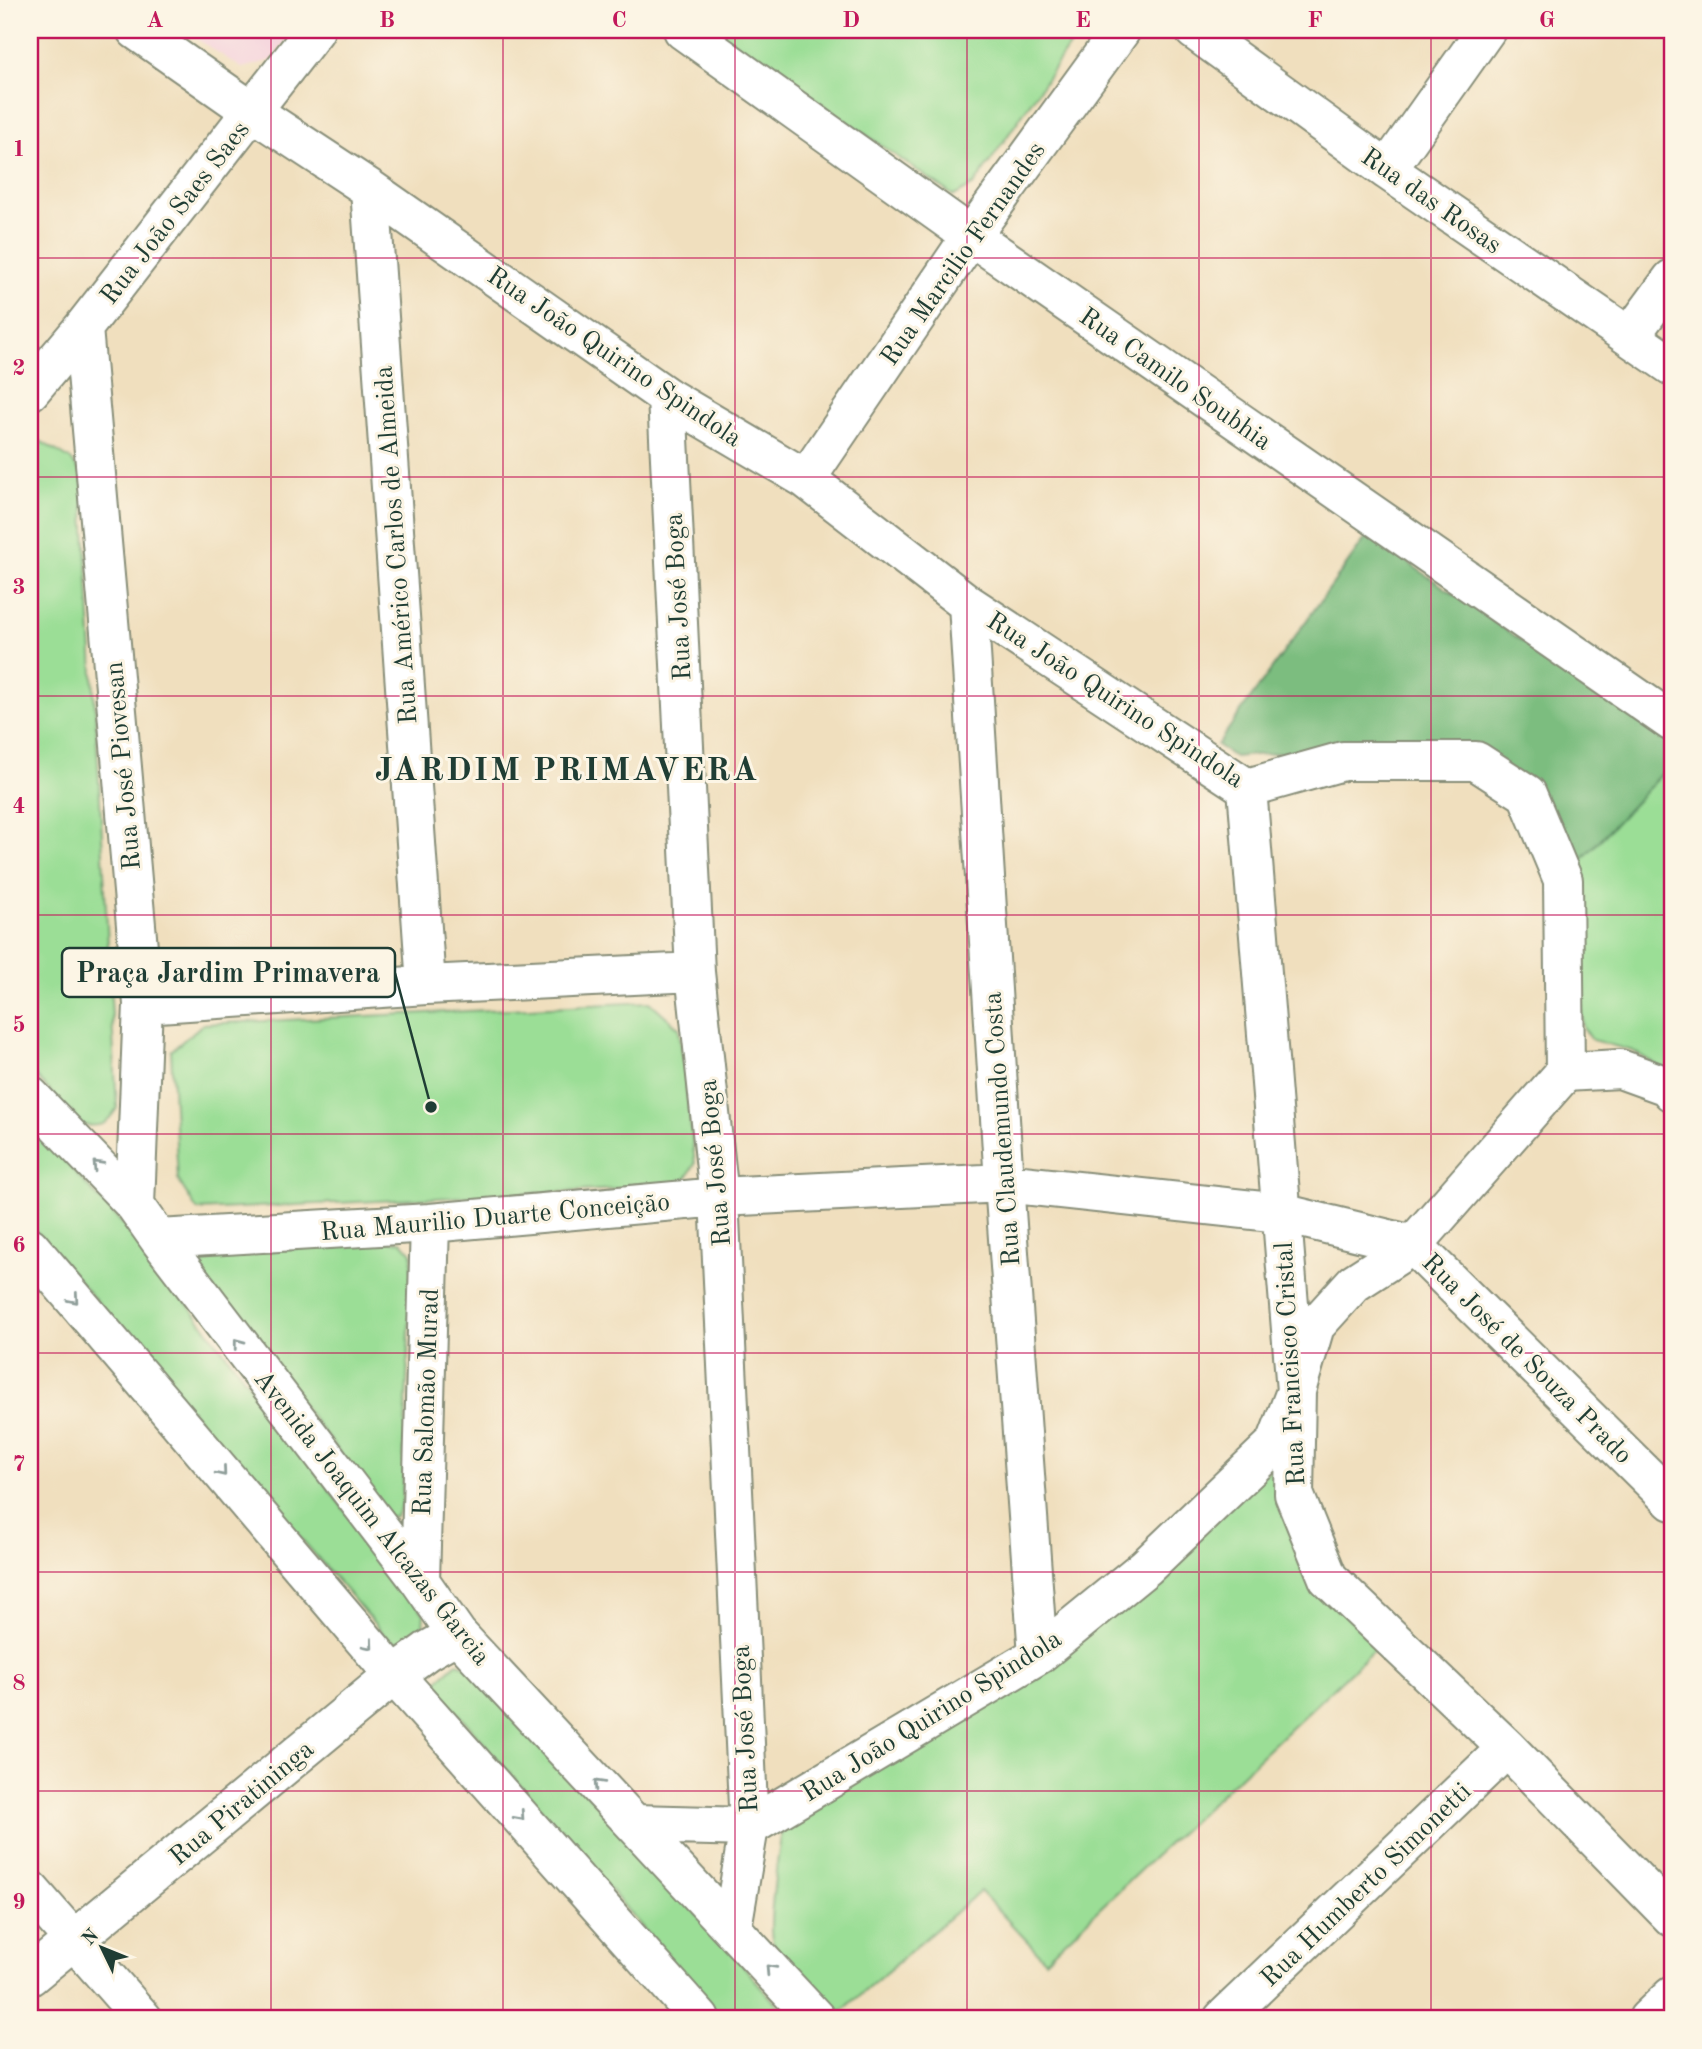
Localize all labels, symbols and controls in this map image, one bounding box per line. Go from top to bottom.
text: A [146,9,164,32]
text: B [379,9,395,32]
text: C [611,9,627,32]
text: D [842,9,860,32]
text: E [1075,9,1091,32]
text: F [1307,9,1323,32]
text: G [1539,9,1555,32]
street label: Rua João Saes Saes [96,117,255,310]
text: 1 [12,138,26,161]
street label: Rua Marcilio Fernandes [877,138,1051,371]
street label: Rua das Rosas [1356,144,1506,259]
street label: Rua João Quirino Spindola [482,263,746,453]
street label: Rua Camilo Soubhia [1074,304,1276,456]
text: 2 [12,357,26,380]
street label: Rua Américo Carlos de Almeida [371,365,423,725]
street label: Rua José Boga [662,512,696,681]
text: 3 [12,576,26,599]
street label: Rua João Quirino Spindola [982,608,1248,794]
street label: Rua José Piovesan [102,660,146,871]
district label: JARDIM PRIMAVERA [375,755,759,788]
text: 4 [12,795,26,818]
callout: Praça Jardim Primavera [62,948,395,997]
text: Praça Jardim Primavera [76,961,380,989]
street label: Rua Claudemundo Costa [980,991,1026,1267]
text: 5 [12,1014,26,1037]
street label: Rua José Boga [696,1078,736,1248]
one-way arrow [93,1161,105,1173]
street label: Rua Maurilio Duarte Conceição [319,1190,671,1246]
text: 6 [12,1234,26,1257]
street label: Rua Francisco Cristal [1272,1241,1310,1487]
street label: Rua José de Souza Prado [1417,1249,1637,1469]
street label: Rua Salomão Murad [410,1288,444,1516]
one-way arrow [66,1291,78,1304]
one-way arrow [234,1338,247,1351]
street label: Avenida Joaquim Alcazas Garcia [248,1366,495,1671]
text: 7 [12,1453,26,1476]
one-way arrow [214,1464,226,1477]
street label: Rua João Quirino Spindola [798,1626,1067,1807]
one-way arrow [361,1637,373,1650]
street label: Rua José Boga [729,1644,763,1813]
text: 8 [12,1672,26,1695]
street label: Rua Piratininga [165,1736,319,1871]
street label: Rua Humberto Simonetti [1256,1779,1476,1992]
one-way arrow [594,1780,606,1793]
one-way arrow [512,1808,524,1821]
text: 9 [12,1891,26,1914]
north arrow [66,1912,136,1982]
text: N [79,1926,104,1950]
one-way arrow [765,1964,778,1977]

